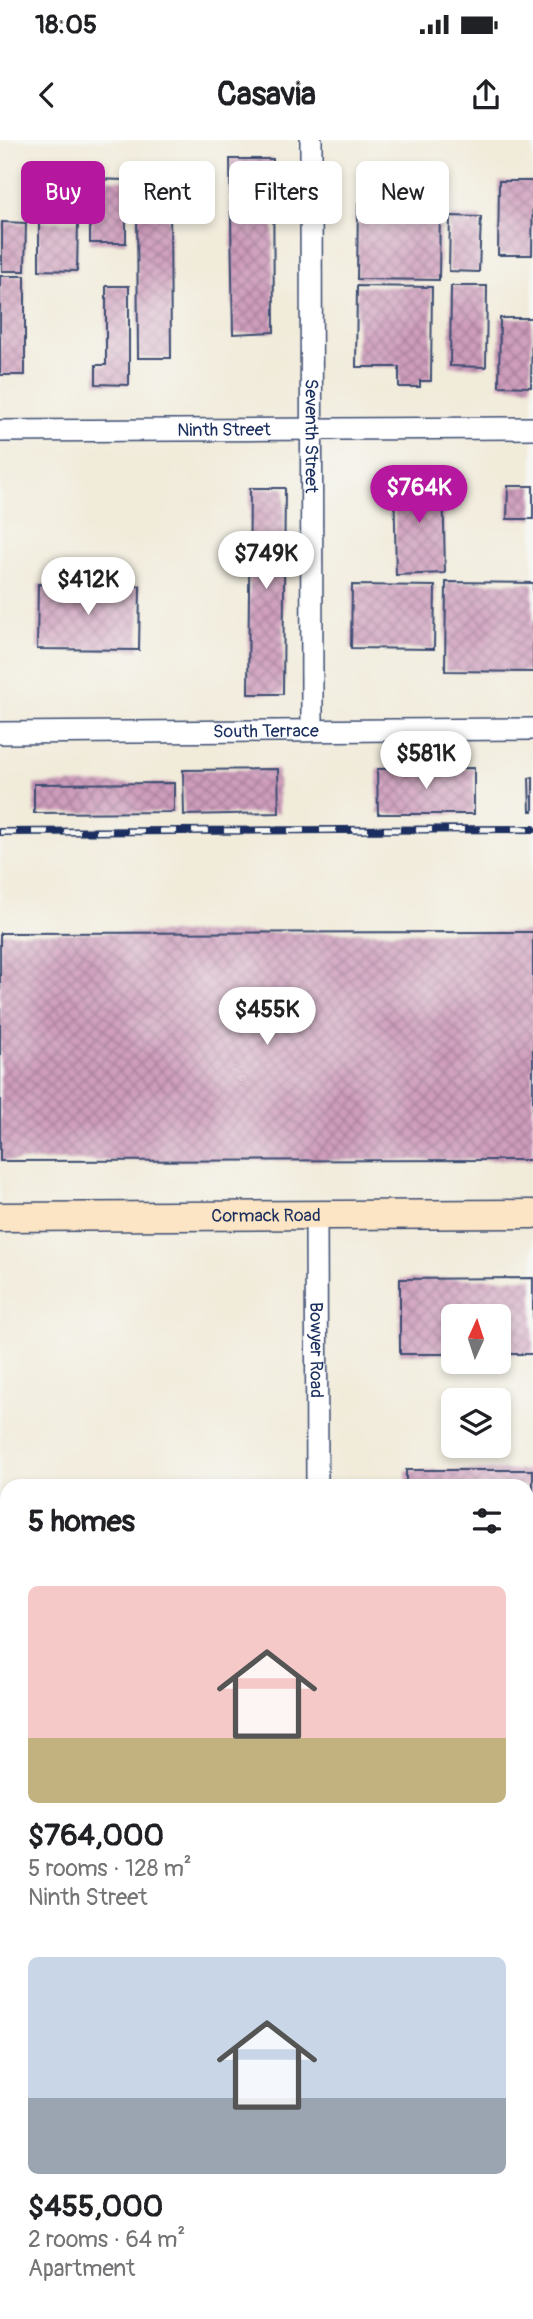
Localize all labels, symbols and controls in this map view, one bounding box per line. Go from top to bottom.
text: 18:05 [35,9,97,41]
text: Casavia [217,75,316,115]
icon: back [28,76,66,114]
icon: share [467,76,505,114]
chip: Buy [21,161,105,224]
chip: Rent [119,161,215,224]
chip: Filters [229,161,342,224]
chip: New [356,161,449,224]
street label: Seventh Street [300,379,323,494]
street label: Ninth Street [177,418,272,442]
pin: $764K [370,466,468,525]
text: $764K [386,473,452,502]
pin: $749K [217,532,315,591]
text: $749K [234,539,298,568]
pin: $412K [39,558,137,617]
text: $412K [57,565,119,594]
street label: South Terrace [213,719,319,743]
pin: $581K [377,732,475,791]
text: $581K [396,739,456,768]
pin: $455K [218,988,316,1047]
text: $455K [235,995,299,1024]
street label: Cormack Road [211,1204,321,1227]
street label: Bowyer Road [305,1302,328,1398]
north arrow [441,1304,511,1374]
map controls [441,1304,511,1458]
button: layers [441,1388,511,1458]
icon: filters [468,1502,506,1540]
text: 5 homes [28,1503,135,1540]
icon: home [204,1631,330,1757]
text: $764,000 [28,1817,164,1854]
text: 5 rooms · 128 m² [28,1854,192,1883]
text: Ninth Street [28,1883,148,1912]
icon: home [204,2002,330,2128]
text: $455,000 [28,2188,163,2225]
text: 2 rooms · 64 m² [28,2225,185,2254]
text: Apartment [28,2254,135,2283]

